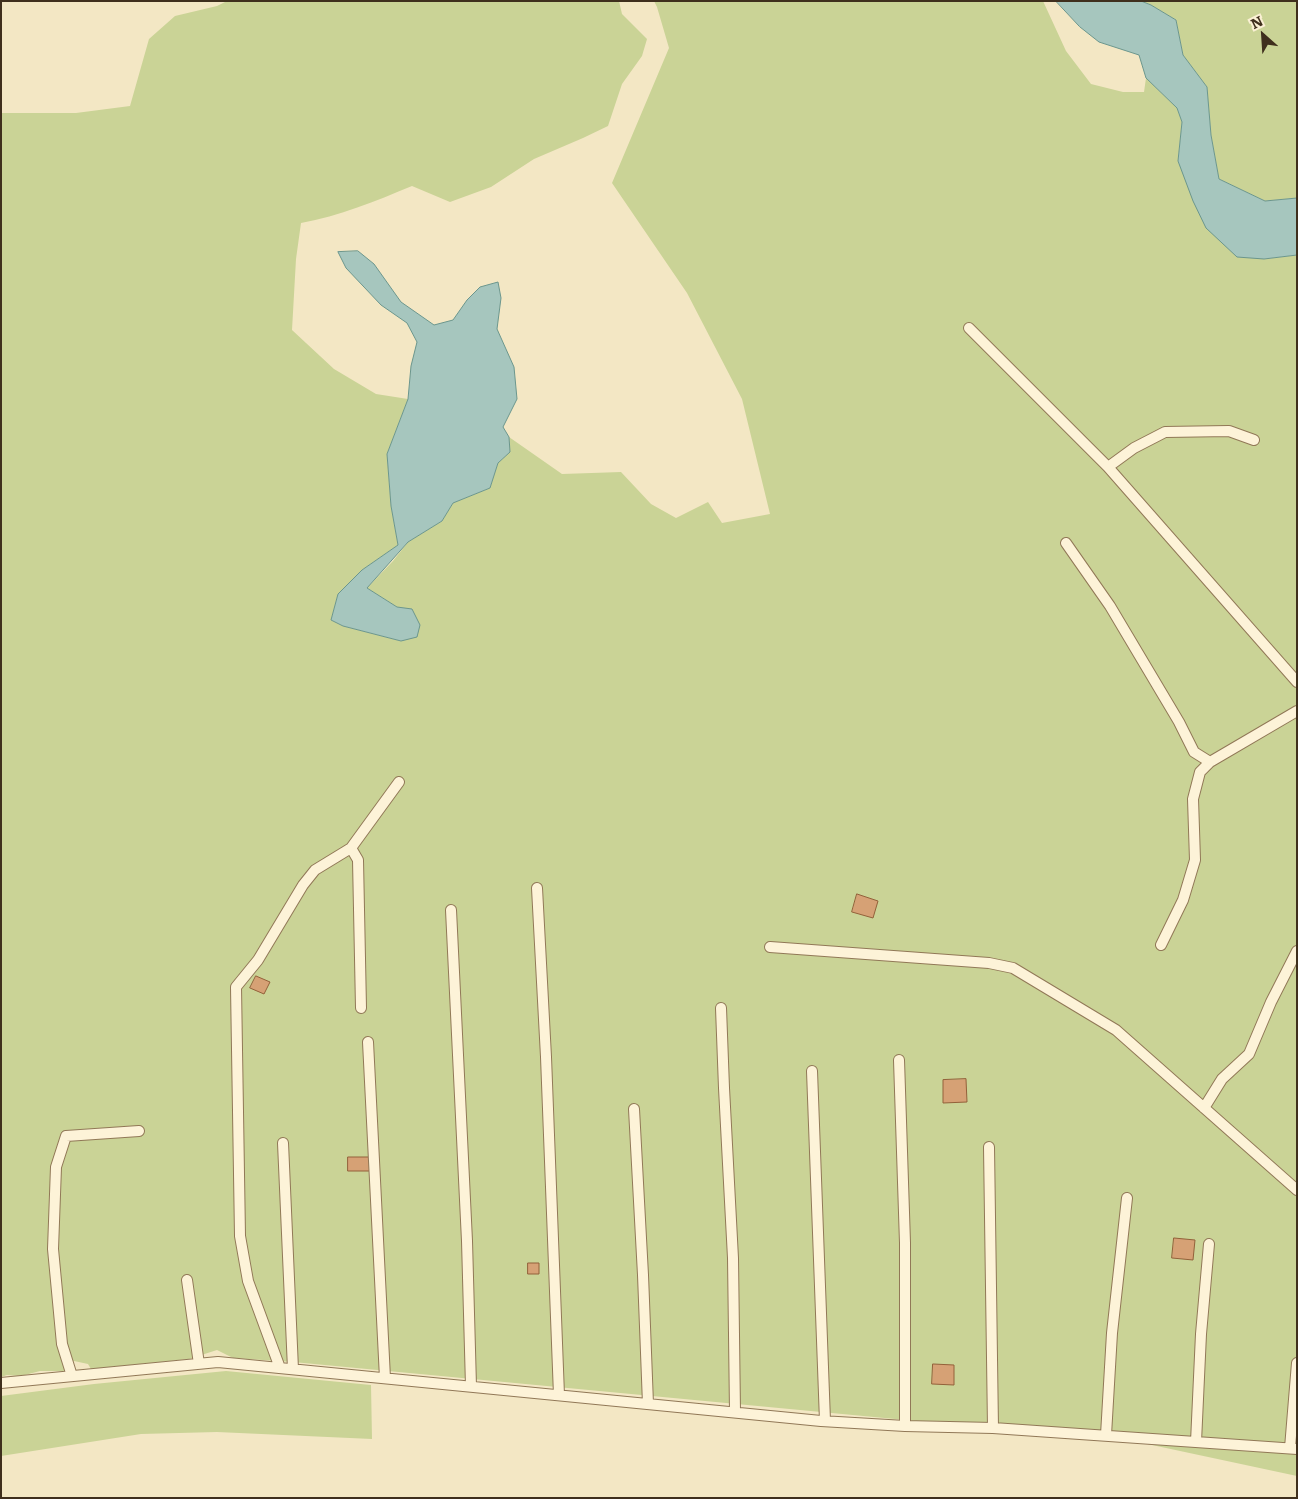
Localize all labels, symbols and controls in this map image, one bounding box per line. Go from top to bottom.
north arrow [1238,10,1288,60]
text: N [1247,10,1266,33]

